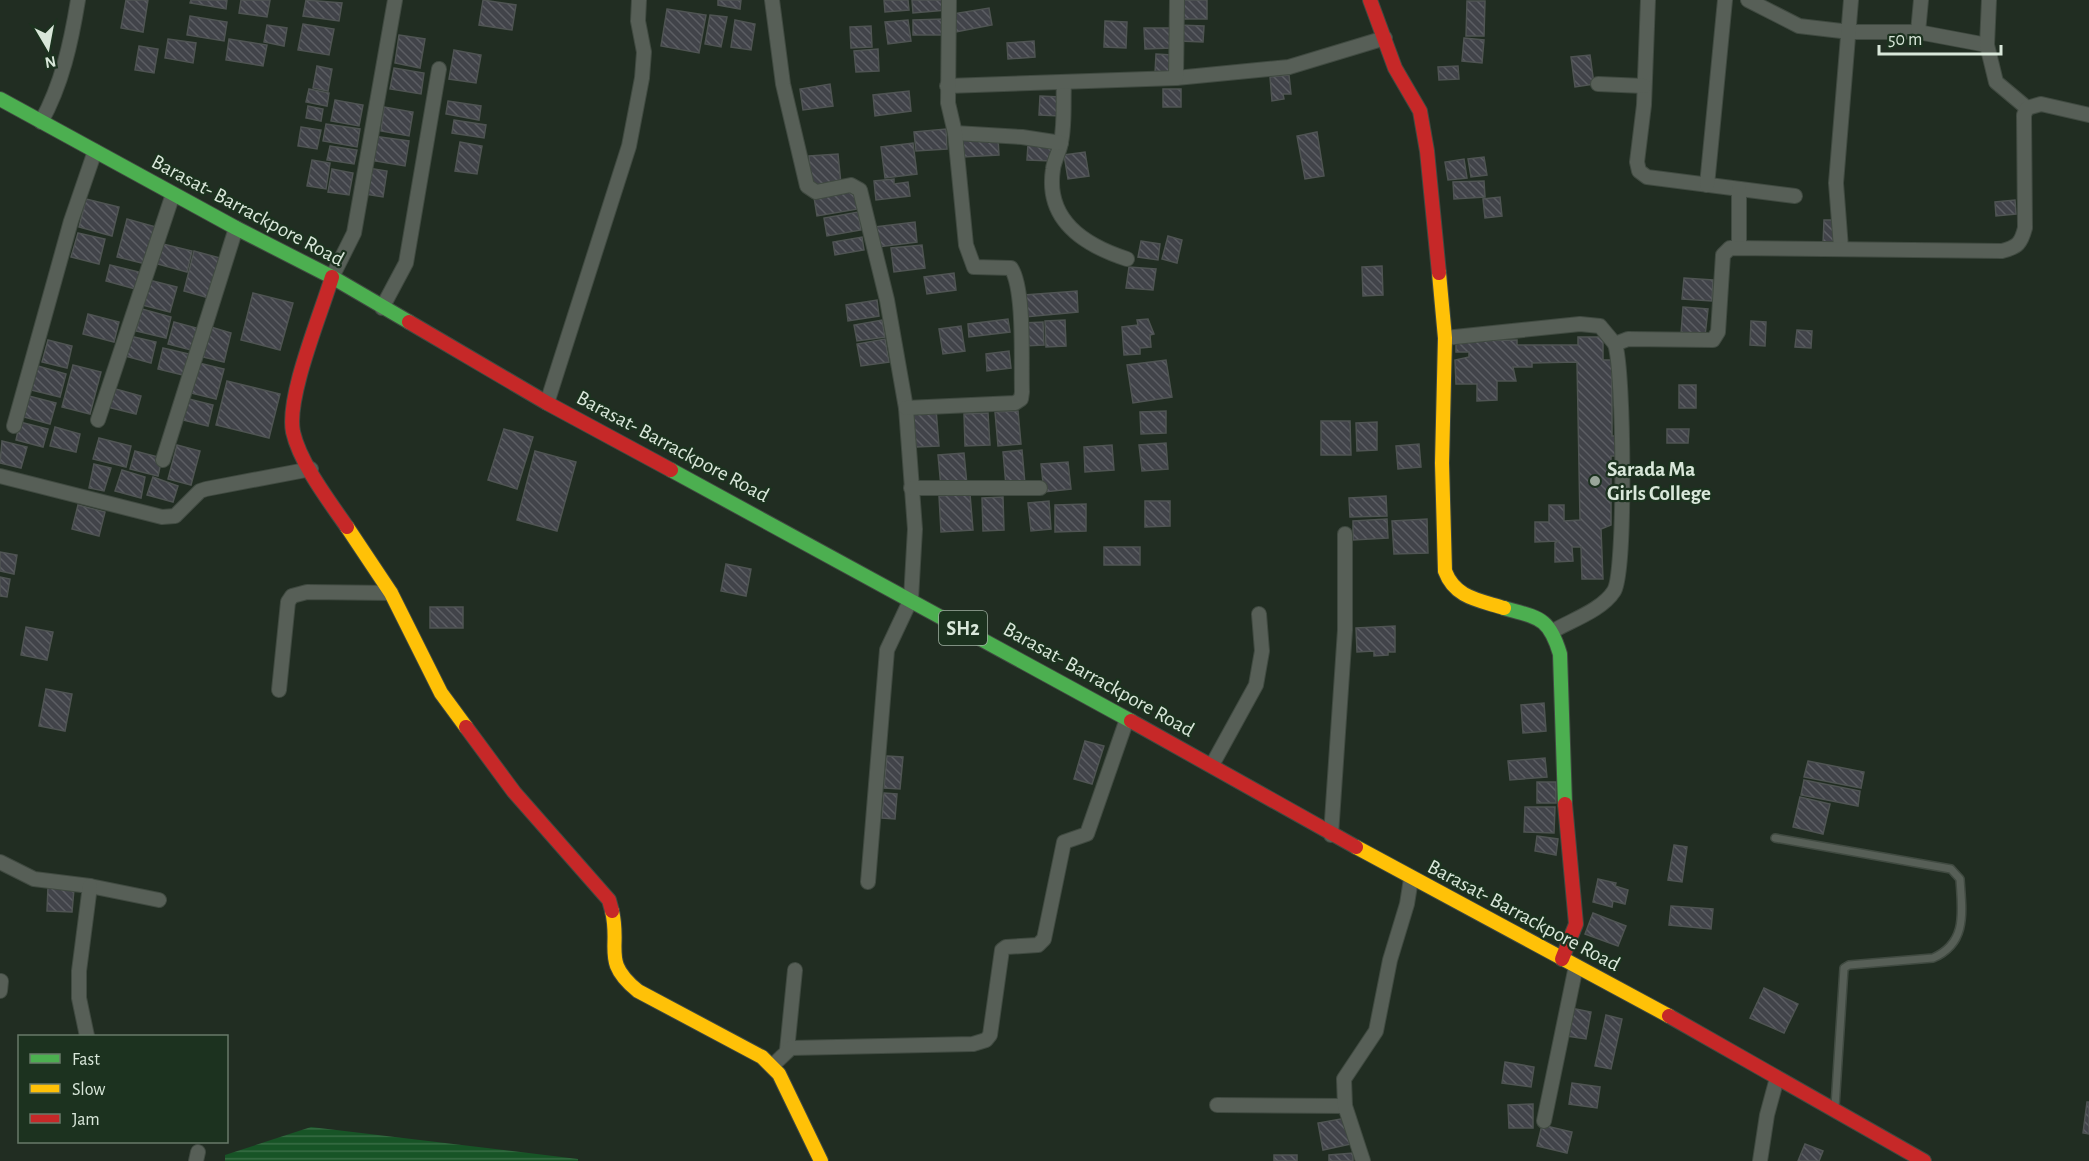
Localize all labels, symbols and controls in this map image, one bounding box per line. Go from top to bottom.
north arrow [18,18,78,78]
scale bar [1879,18,2000,56]
text: 50 m [1888,31,1922,49]
text: N [44,53,57,71]
street label: Barasat- Barrackpore Road [148,151,348,270]
street label: Barasat- Barrackpore Road [573,387,773,506]
place label: Sarada Ma Girls College [1607,459,1711,504]
marker: Sarada Ma Girls College [1588,474,1602,488]
road number: SH2 [939,611,987,645]
street label: Barasat- Barrackpore Road [1000,618,1198,741]
street label: Barasat- Barrackpore Road [1424,856,1624,975]
legend [18,1035,228,1143]
text: Fast [72,1051,100,1069]
text: Slow [72,1081,105,1099]
text: Jam [72,1111,100,1129]

